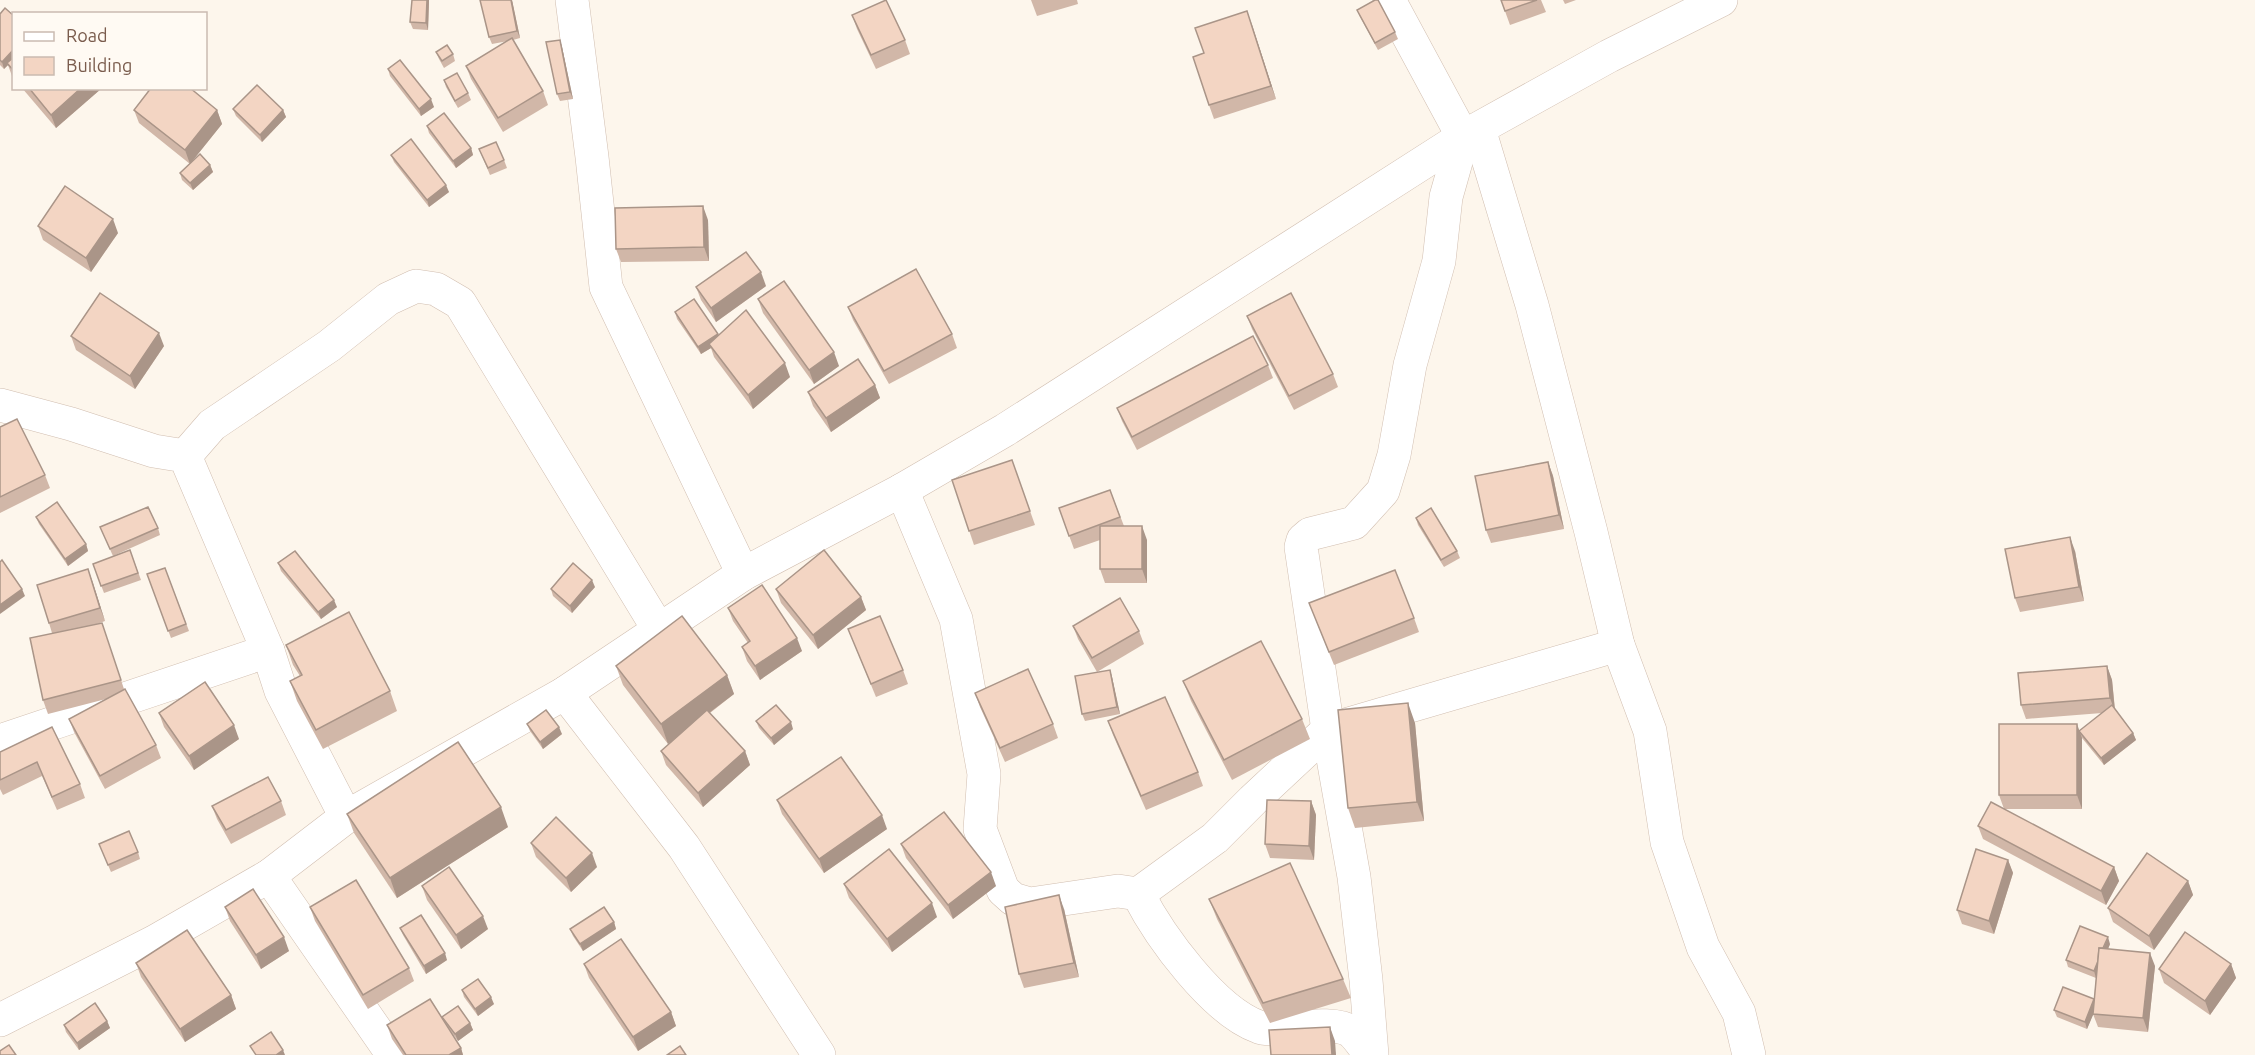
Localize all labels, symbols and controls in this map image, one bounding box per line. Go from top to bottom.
legend [12,12,207,90]
text: Road [66,25,108,45]
text: Building [66,55,132,75]

